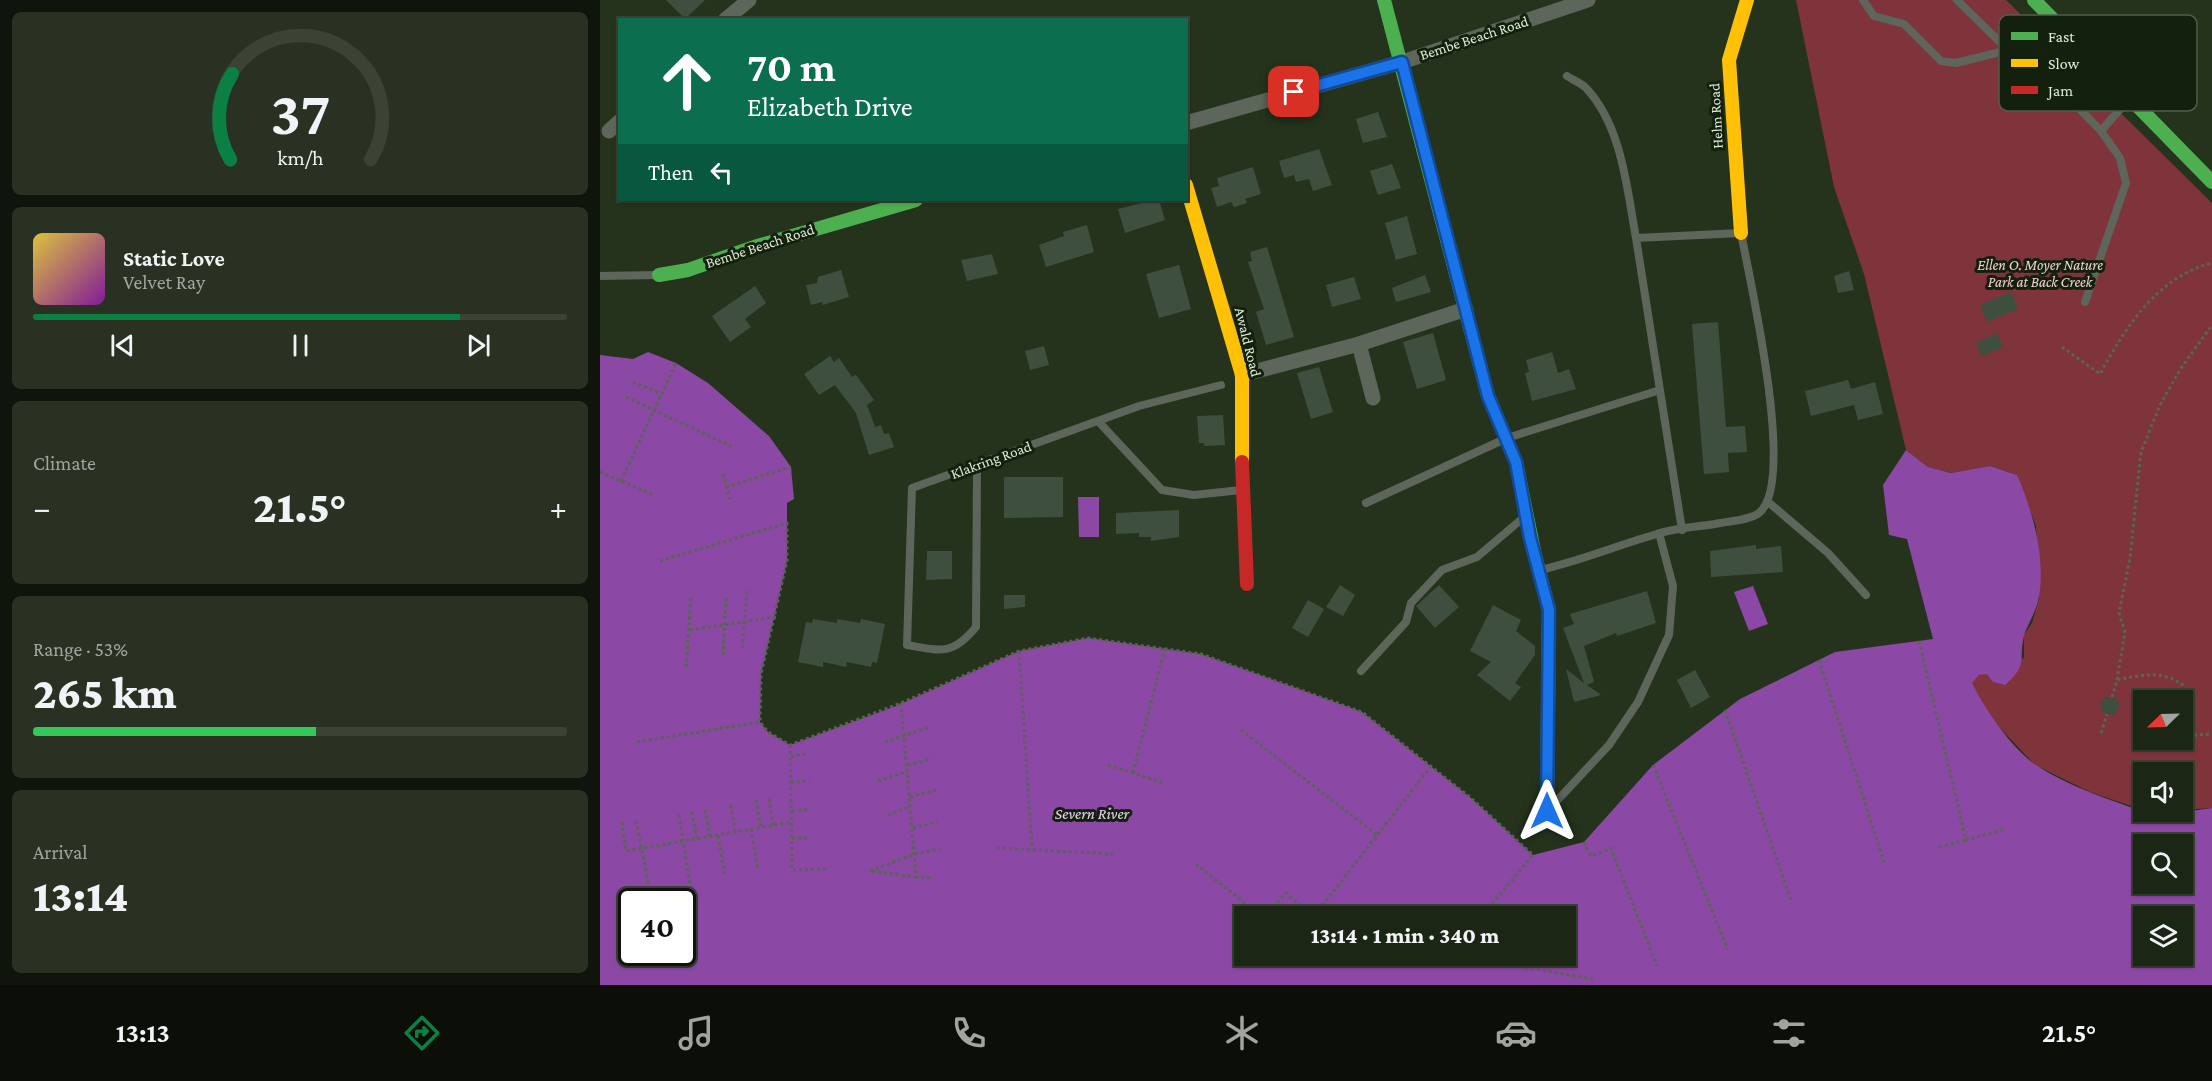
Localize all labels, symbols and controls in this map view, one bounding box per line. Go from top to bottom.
street label: Bembe Beach Road [1418,13,1530,63]
legend [1999,15,2197,111]
text: Fast [2048,28,2075,45]
icon: ahead [648,42,726,120]
text: 70 m [747,43,836,90]
text: Slow [2048,55,2080,72]
pin [1268,66,1319,117]
icon: arrive [1277,75,1310,108]
text: 37 [270,78,330,147]
text: Jam [2046,82,2073,100]
street label: Helm Road [1706,83,1726,149]
text: Elizabeth Drive [747,92,913,122]
text: km/h [277,147,324,171]
icon: left [705,156,738,189]
text: Then [648,160,693,185]
street label: Bembe Beach Road [704,221,816,271]
text: Static Love [123,246,225,271]
park label: Ellen O. Moyer Nature Park at Back Creek [1977,257,2103,290]
text: Velvet Ray [123,271,205,293]
street label: Awald Road [1232,306,1264,379]
icon: previous [106,329,139,362]
icon: pause [284,329,317,362]
icon: next [462,329,495,362]
street label: Klakring Road [949,438,1034,483]
text: Climate [33,452,96,474]
text: 21.5° [253,482,347,532]
text: − [33,489,50,526]
text: + [550,489,567,526]
text: Range · 53% [33,638,128,660]
text: 265 km [33,668,177,718]
north arrow [2133,690,2193,750]
map controls [2133,690,2193,966]
button: sound [2133,762,2193,822]
position arrow [1515,779,1579,843]
water label: Severn River [1055,805,1130,822]
button: search [2133,834,2193,894]
text: Arrival [33,841,87,863]
text: 13:14 [33,871,129,921]
speed limit sign: 40 [618,888,696,966]
button: layers [2133,906,2193,966]
text: 13:14 · 1 min · 340 m [1311,923,1499,948]
icon: directions [401,1012,443,1054]
icon: music [675,1012,717,1054]
icon: phone [948,1012,990,1054]
icon: climate [1221,1012,1263,1054]
icon: car [1495,1012,1537,1054]
icon: filters [1768,1012,1810,1054]
text: 13:13 [116,1018,170,1048]
text: 21.5° [2042,1018,2096,1048]

